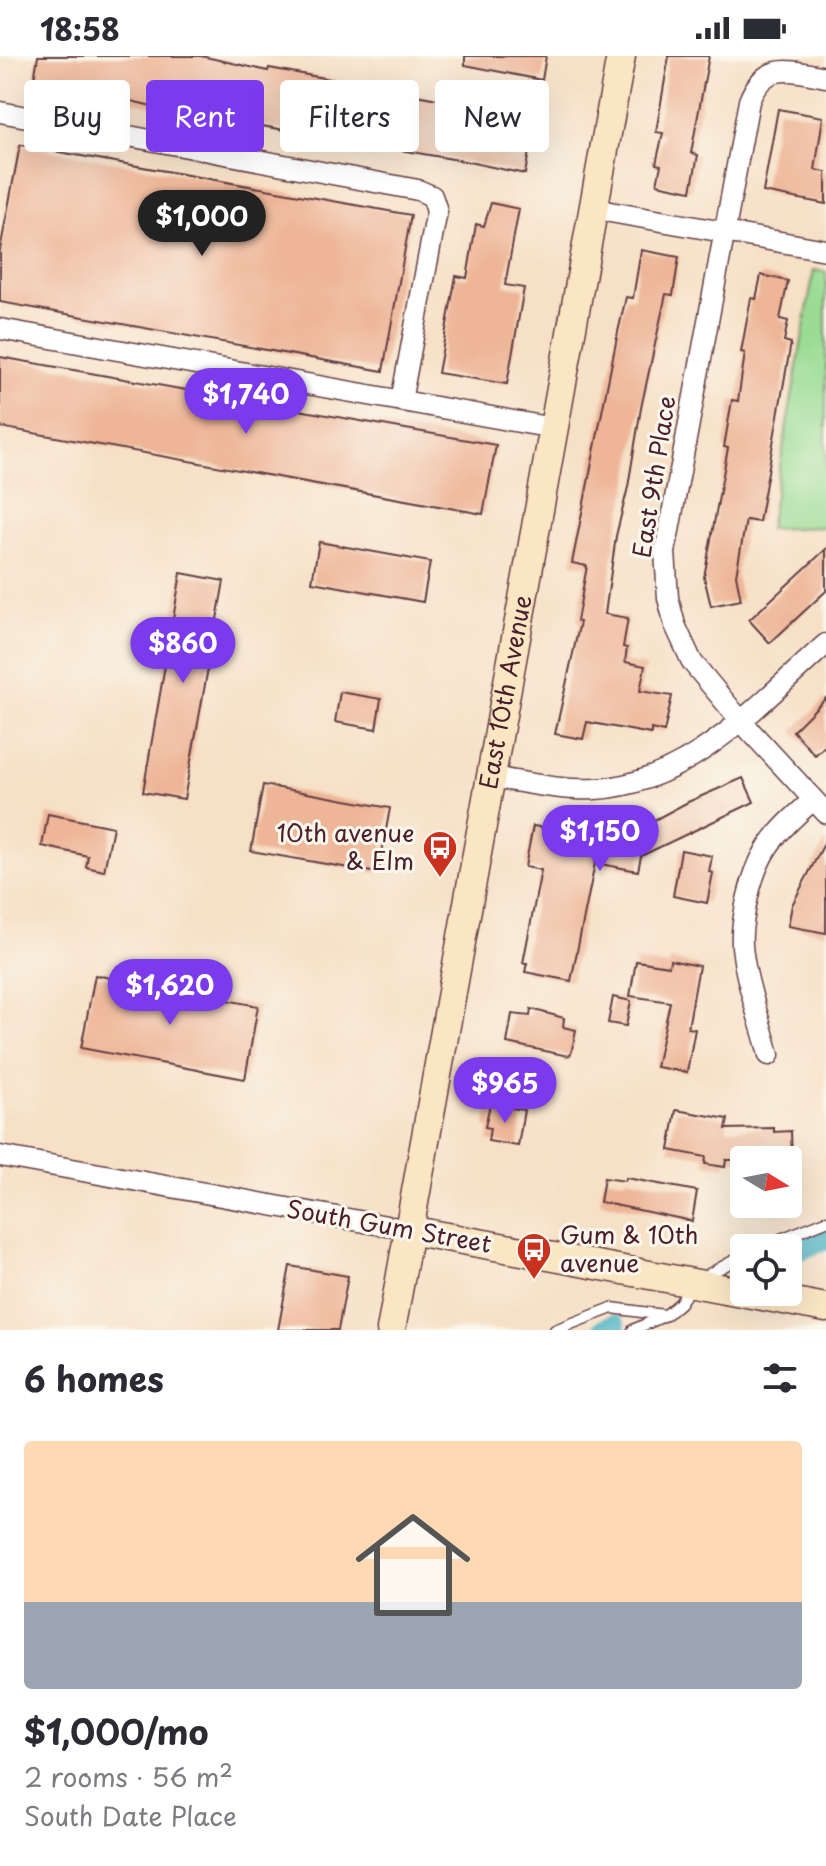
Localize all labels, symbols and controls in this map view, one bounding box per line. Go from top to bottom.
text: 18:58 [40,6,120,51]
chip: Buy [24,80,130,152]
chip: Rent [146,80,264,152]
chip: Filters [280,80,419,152]
chip: New [435,80,549,152]
pin: $1,000 [137,190,267,258]
text: $1,000 [156,196,248,235]
pin: $1,740 [181,368,311,436]
text: $1,740 [202,374,290,413]
street label: East 9th Place [622,393,684,560]
street label: East 10th Avenue [469,592,539,792]
pin: $860 [136,617,230,685]
text: $860 [148,623,218,662]
pin: $1,150 [535,805,665,873]
text: $1,150 [560,811,640,850]
place label: 10th avenue & Elm [277,814,414,878]
bus stop icon: 10th avenue & Elm [421,829,459,879]
pin: $1,620 [105,959,235,1027]
text: $1,620 [126,965,214,1004]
pin: $965 [458,1057,552,1125]
text: $965 [471,1063,539,1102]
north arrow [730,1146,802,1218]
map controls [730,1146,802,1306]
street label: South Gum Street [284,1189,495,1261]
place label: Gum & 10th avenue [560,1216,699,1280]
bus stop icon: Gum & 10th avenue [515,1231,553,1281]
button: locate [730,1234,802,1306]
text: 6 homes [24,1352,164,1404]
icon: filters [758,1356,802,1400]
icon: home [341,1493,485,1637]
text: $1,000/mo [24,1705,209,1757]
text: 2 rooms · 56 m² [24,1757,233,1796]
text: South Date Place [24,1796,237,1835]

